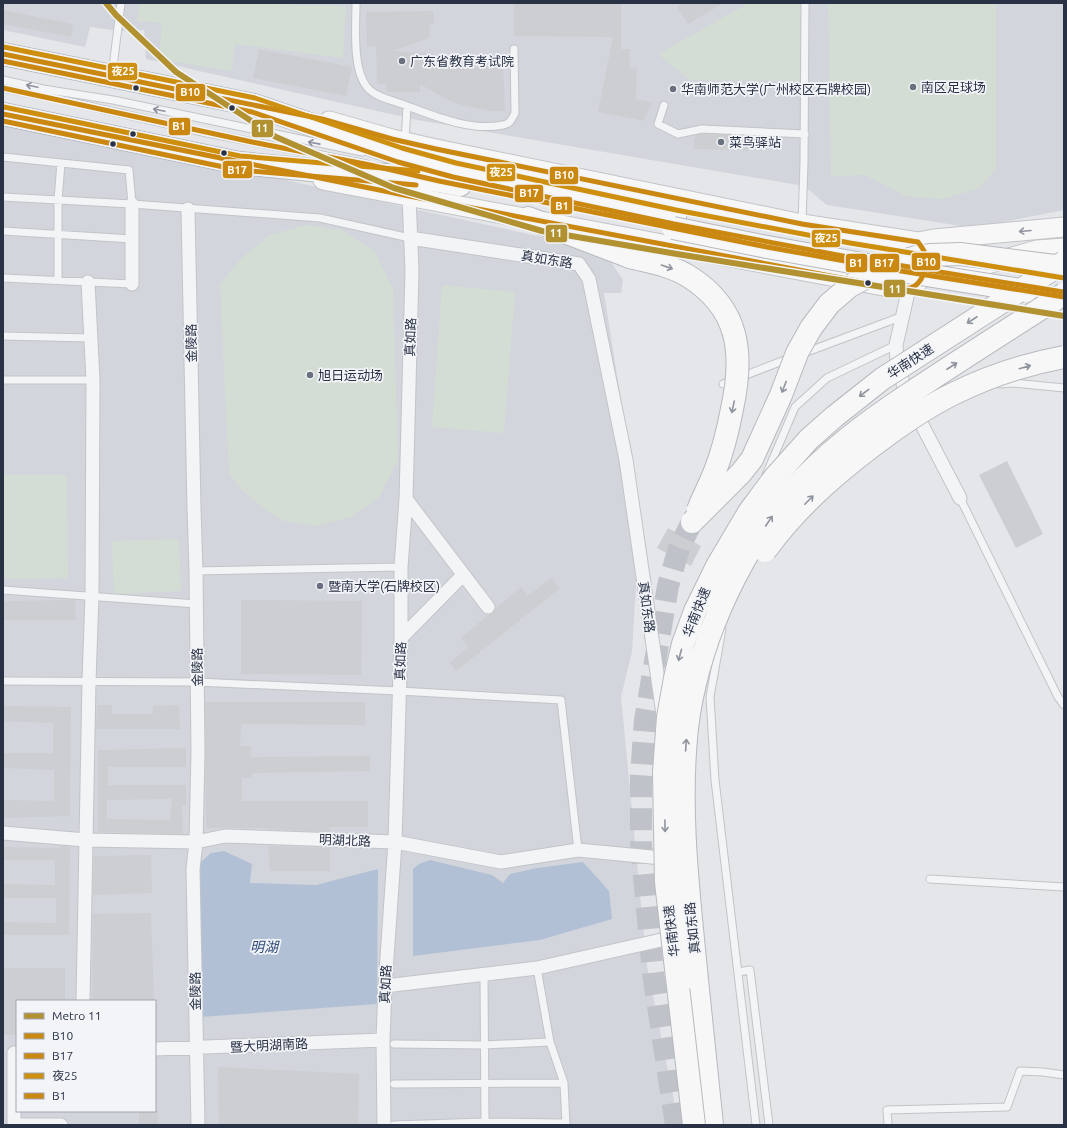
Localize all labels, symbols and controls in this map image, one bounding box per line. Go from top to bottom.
place label: 广东省教育考试院 [410,54,514,68]
marker: 广东省教育考试院 [397,56,407,66]
line badge: 夜25 [107,62,138,81]
text: 夜25 [111,65,135,77]
place label: 南区足球场 [921,80,986,94]
one-way arrow [25,82,38,90]
place label: 华南师范大学(广州校区石牌校园) [681,82,871,97]
marker: 南区足球场 [908,82,918,92]
unlabelled marker [131,83,141,93]
line badge: B10 [175,83,206,102]
marker: 华南师范大学(广州校区石牌校园) [668,84,678,94]
text: B10 [180,86,200,98]
unlabelled marker [227,103,237,113]
one-way arrow [153,106,166,114]
line badge: B1 [168,117,191,136]
line badge: 11 [251,119,274,138]
text: B1 [172,120,186,132]
text: 11 [256,122,268,134]
unlabelled marker [128,129,138,139]
place label: 菜鸟驿站 [729,135,781,149]
marker: 菜鸟驿站 [716,137,726,147]
one-way arrow [308,138,321,146]
unlabelled marker [108,139,118,149]
unlabelled marker [219,148,229,158]
line badge: B17 [222,160,253,179]
line badge: 夜25 [486,163,516,182]
text: B17 [227,164,247,176]
text: 夜25 [489,166,513,178]
line badge: B10 [549,166,579,185]
text: B10 [554,169,574,181]
line badge: B17 [514,184,544,203]
text: B17 [519,187,539,199]
line badge: B1 [550,196,573,215]
text: B1 [555,200,569,212]
line badge: 11 [545,224,568,243]
text: 11 [550,227,562,239]
one-way arrow [1019,227,1032,234]
line badge: 夜25 [811,229,841,248]
text: 夜25 [814,232,838,244]
street label: 真如东路 [520,248,574,270]
line badge: B10 [911,252,941,271]
line badge: B1 [845,253,868,273]
line badge: B17 [869,253,900,273]
text: B10 [916,256,936,268]
text: B1 [849,257,863,269]
text: B17 [874,257,894,269]
one-way arrow [661,264,674,271]
unlabelled marker [863,278,873,288]
line badge: 11 [883,279,906,298]
text: 11 [889,283,901,295]
street label: 真如路 [402,317,418,357]
one-way arrow [966,317,978,325]
street label: 金陵路 [184,323,198,363]
street label: 华南快速 [884,341,936,381]
one-way arrow [946,361,958,369]
one-way arrow [1018,363,1031,370]
place label: 旭日运动场 [318,368,383,382]
marker: 旭日运动场 [305,370,315,380]
one-way arrow [780,380,787,392]
one-way arrow [859,389,870,397]
one-way arrow [729,400,737,413]
one-way arrow [804,495,814,505]
one-way arrow [765,516,773,527]
place label: 暨南大学(石牌校区) [328,579,440,594]
street label: 真如东路 [636,580,658,634]
marker: 暨南大学(石牌校区) [315,581,325,591]
street label: 华南快速 [680,585,712,639]
street label: 真如路 [392,641,408,681]
street label: 金陵路 [190,647,204,687]
one-way arrow [676,648,684,661]
one-way arrow [683,739,690,752]
one-way arrow [661,819,669,832]
street label: 明湖北路 [319,832,371,848]
street label: 真如东路 [682,901,702,955]
street label: 华南快速 [661,904,681,958]
water label: 明湖 [250,939,280,955]
street label: 真如路 [377,964,393,1004]
street label: 金陵路 [188,971,202,1011]
legend [16,1000,156,1112]
text: Metro 11 [52,1009,102,1022]
text: B10 [52,1029,73,1042]
street label: 暨大明湖南路 [230,1036,308,1054]
text: B17 [52,1049,73,1062]
text: 夜25 [52,1069,78,1082]
text: B1 [52,1089,66,1102]

